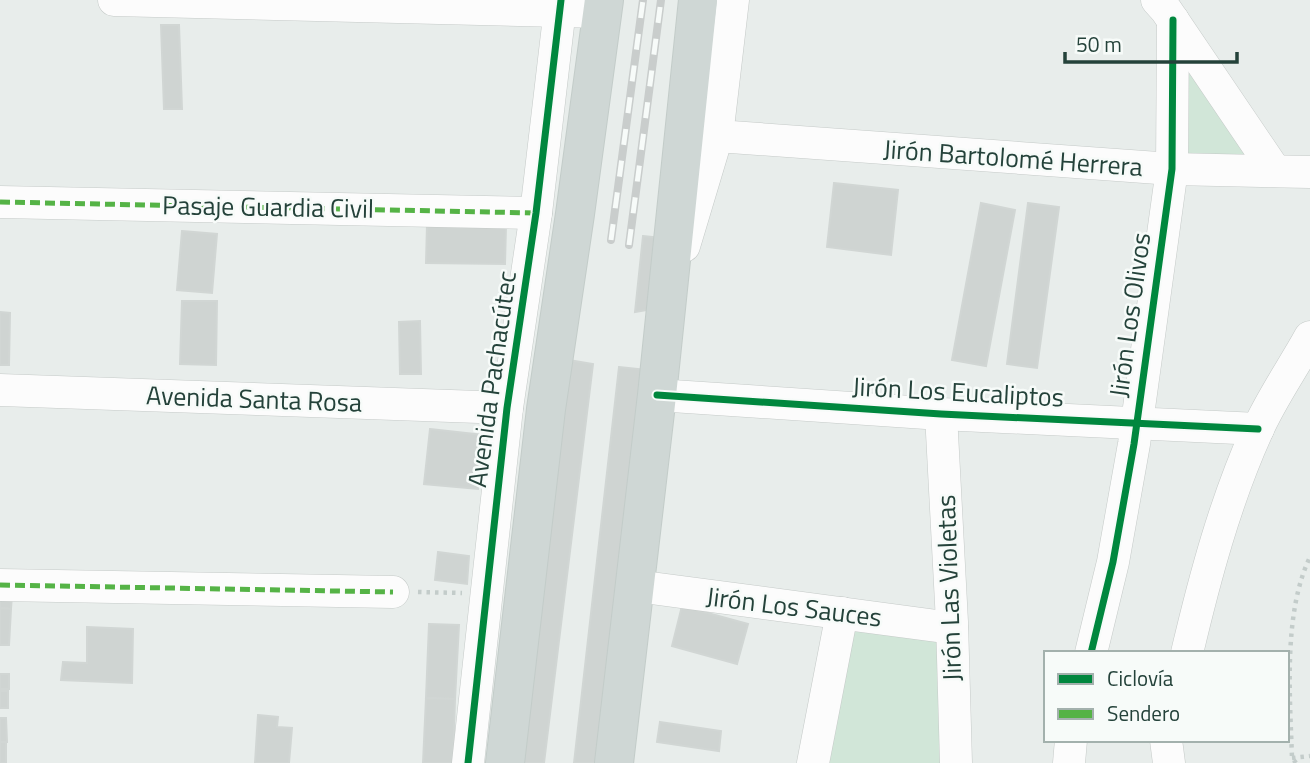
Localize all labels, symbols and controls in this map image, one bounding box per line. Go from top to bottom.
scale bar [1065,21,1236,65]
text: 50 m [1076,28,1122,60]
street label: Jirón Bartolomé Herrera [882,129,1144,186]
street label: Pasaje Guardia Civil [162,185,374,228]
street label: Jirón Los Olivos [1099,230,1160,400]
street label: Avenida Pachacútec [457,268,526,490]
street label: Jirón Los Eucaliptos [851,366,1065,417]
street label: Avenida Santa Rosa [145,375,363,422]
street label: Jirón Las Violetas [926,494,971,682]
street label: Jirón Los Sauces [704,576,884,637]
legend [1044,651,1289,742]
text: Ciclovía [1107,662,1174,694]
text: Sendero [1107,697,1180,729]

